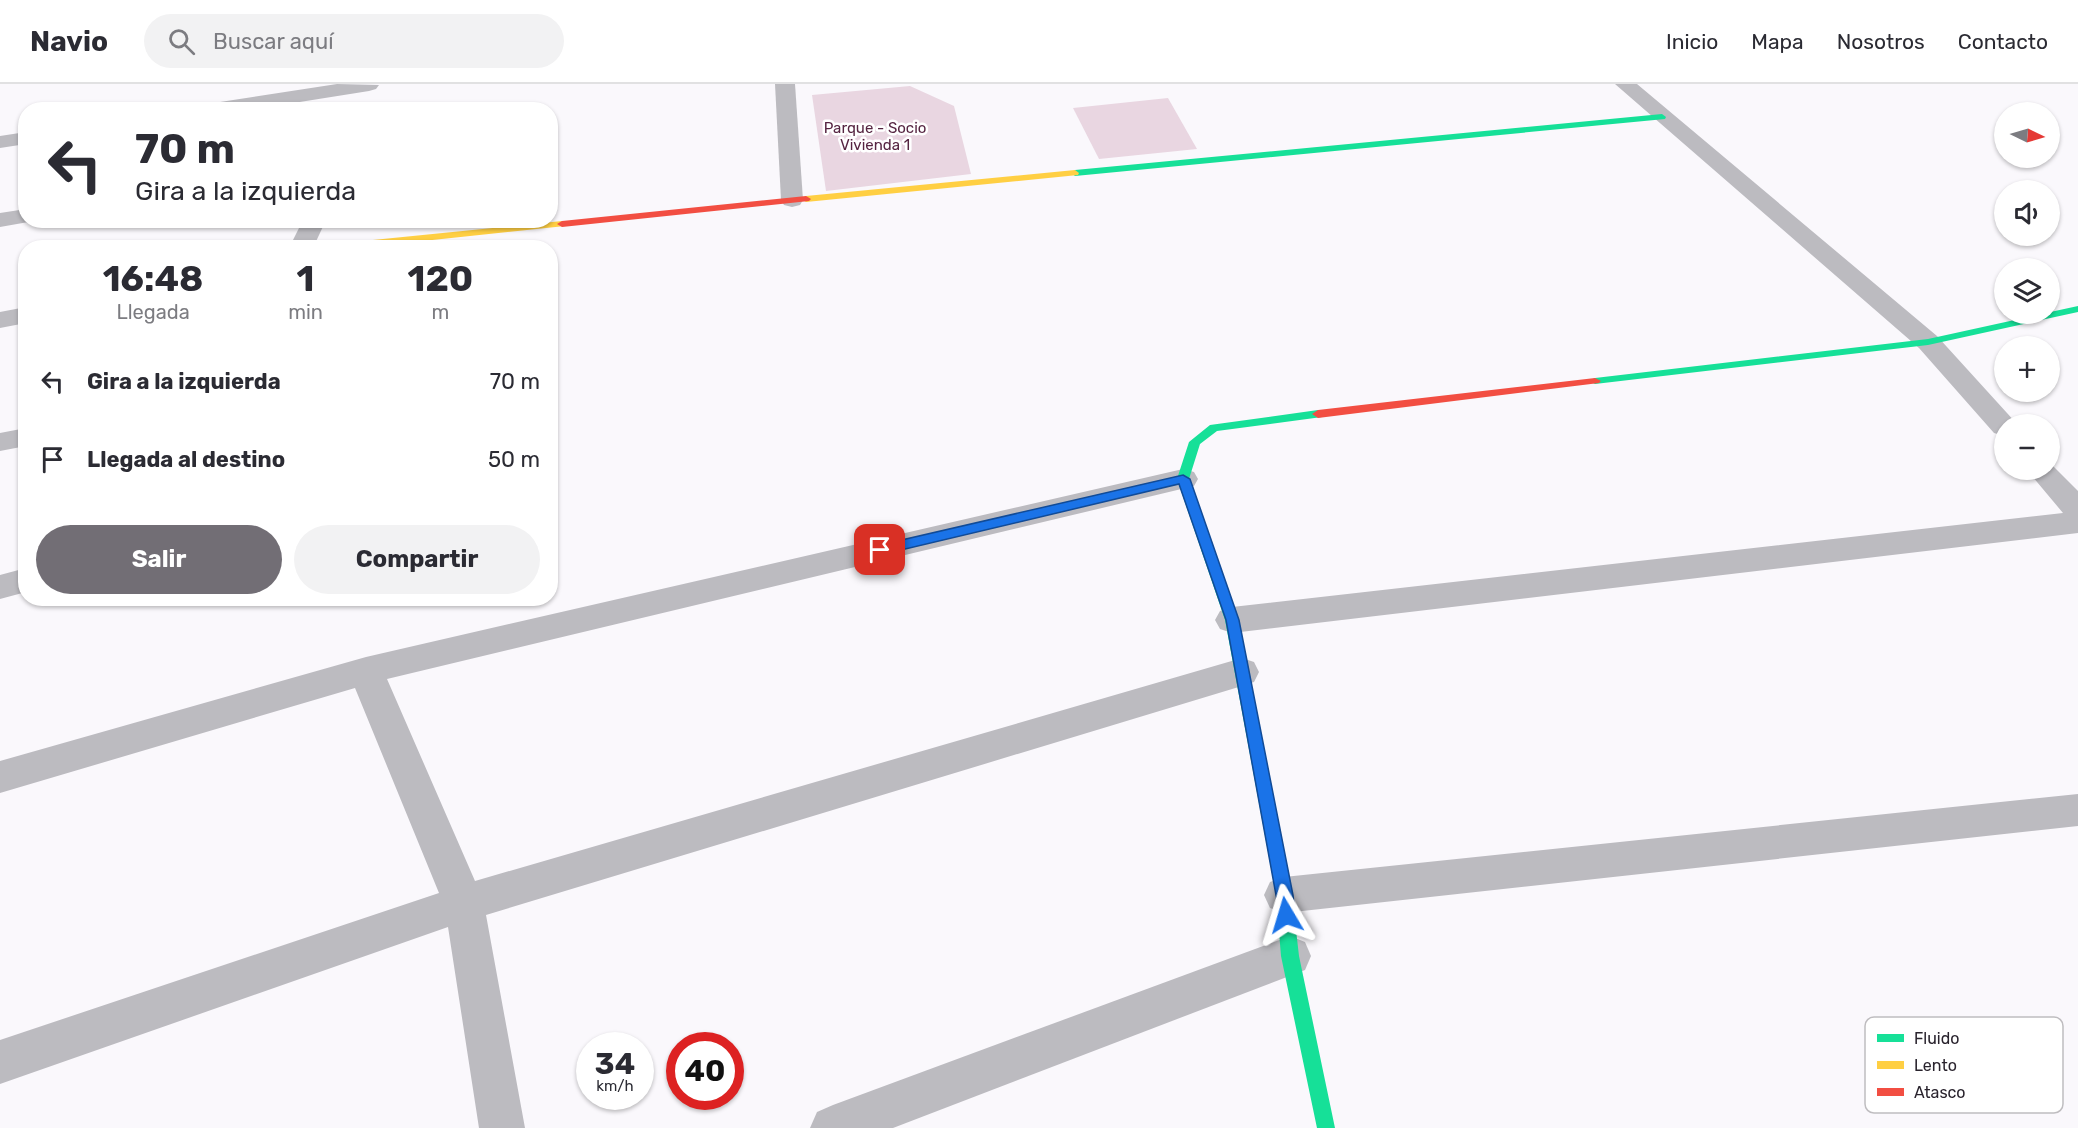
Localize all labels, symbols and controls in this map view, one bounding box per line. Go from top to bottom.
search box [144,14,564,68]
text: Navio [30,25,108,58]
icon: search [165,25,198,58]
text: Buscar aquí [213,28,334,55]
text: Inicio [1666,29,1718,54]
text: Mapa [1751,29,1804,54]
text: Nosotros [1837,29,1925,54]
text: Contacto [1958,29,2048,54]
north arrow [1994,102,2060,168]
map controls [1994,102,2060,480]
park label: Parque - Socio Vivienda 1 [824,119,926,154]
text: 70 m [135,124,235,174]
icon: left [36,126,114,204]
text: Gira a la izquierda [135,175,356,207]
button: sound [1994,180,2060,246]
text: 16:48 [103,257,203,300]
text: 1 [297,257,314,300]
text: 120 [408,257,473,300]
button: layers [1994,258,2060,324]
text: Llegada [116,300,190,324]
text: min [288,300,323,324]
text: m [432,300,449,324]
button: + [1994,336,2060,402]
icon: left [36,365,69,398]
text: Gira a la izquierda [87,368,281,395]
text: 70 m [490,368,540,395]
button: − [1994,414,2060,480]
icon: arrive [36,443,69,476]
text: Llegada al destino [87,446,285,473]
text: 50 m [488,446,540,473]
pin [854,524,905,575]
button: Salir [36,525,282,594]
button: Compartir [294,525,540,594]
icon: arrive [863,533,896,566]
position arrow [1254,883,1318,947]
legend [1865,1017,2063,1113]
text: Fluido [1914,1029,1959,1048]
speed limit sign: 40 [666,1032,744,1110]
text: 34 [595,1046,635,1082]
text: Lento [1914,1056,1957,1075]
text: km/h [596,1077,634,1095]
text: Atasco [1914,1083,1966,1102]

